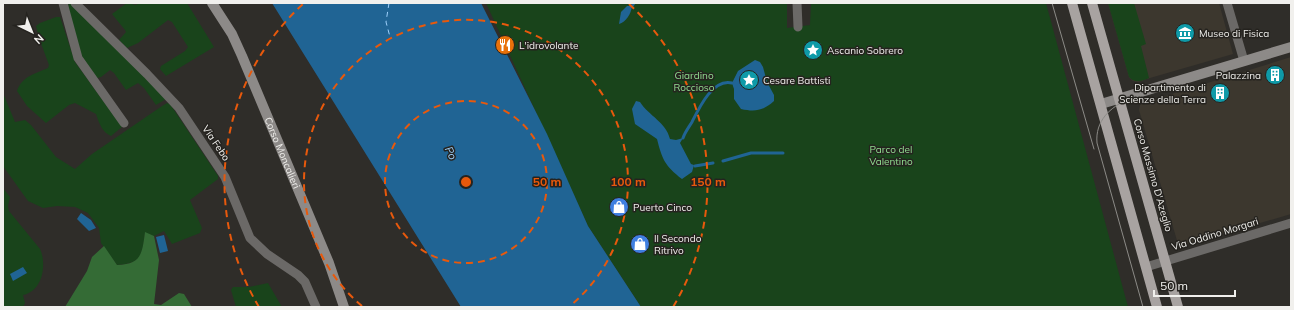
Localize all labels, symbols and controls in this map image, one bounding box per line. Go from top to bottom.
north arrow [12,12,52,52]
museum icon: Museo di Fisica [1174,22,1196,44]
place label: Museo di Fisica [1199,27,1269,40]
text: N [31,31,47,47]
restaurant icon: L'idrovolante [494,34,516,56]
place label: L'idrovolante [519,39,578,52]
place icon: Ascanio Sobrero [802,39,824,61]
place label: Ascanio Sobrero [827,44,903,57]
building icon: Palazzina [1264,64,1286,86]
park label: Giardino Roccioso [673,69,715,94]
place icon: Cesare Battisti [738,69,760,91]
place label: Palazzina [1216,69,1261,82]
place label: Cesare Battisti [763,74,830,87]
place label: Dipartimento di Scienze della Terra [1119,81,1206,106]
building icon: Dipartimento di Scienze della Terra [1209,82,1231,104]
street label: Corso Moncalieri [262,115,303,191]
street label: Corso Massimo D'Azeglio [1131,117,1175,233]
street label: Via Febo [199,123,233,164]
park label: Parco del Valentino [869,143,913,168]
water label: Po [442,144,460,162]
text: 50 m [533,174,561,189]
text: 100 m [610,174,646,189]
text: 150 m [690,174,726,189]
centre of rings [459,175,473,189]
shop icon: Puerto Cinco [608,196,630,218]
place label: Puerto Cinco [633,201,692,214]
street label: Via Oddino Morgari [1170,215,1260,253]
place label: Il Secondo Ritrivo [654,232,702,257]
shop icon: Il Secondo Ritrivo [629,233,651,255]
scale bar [1154,272,1235,298]
text: 50 m [1160,278,1188,293]

